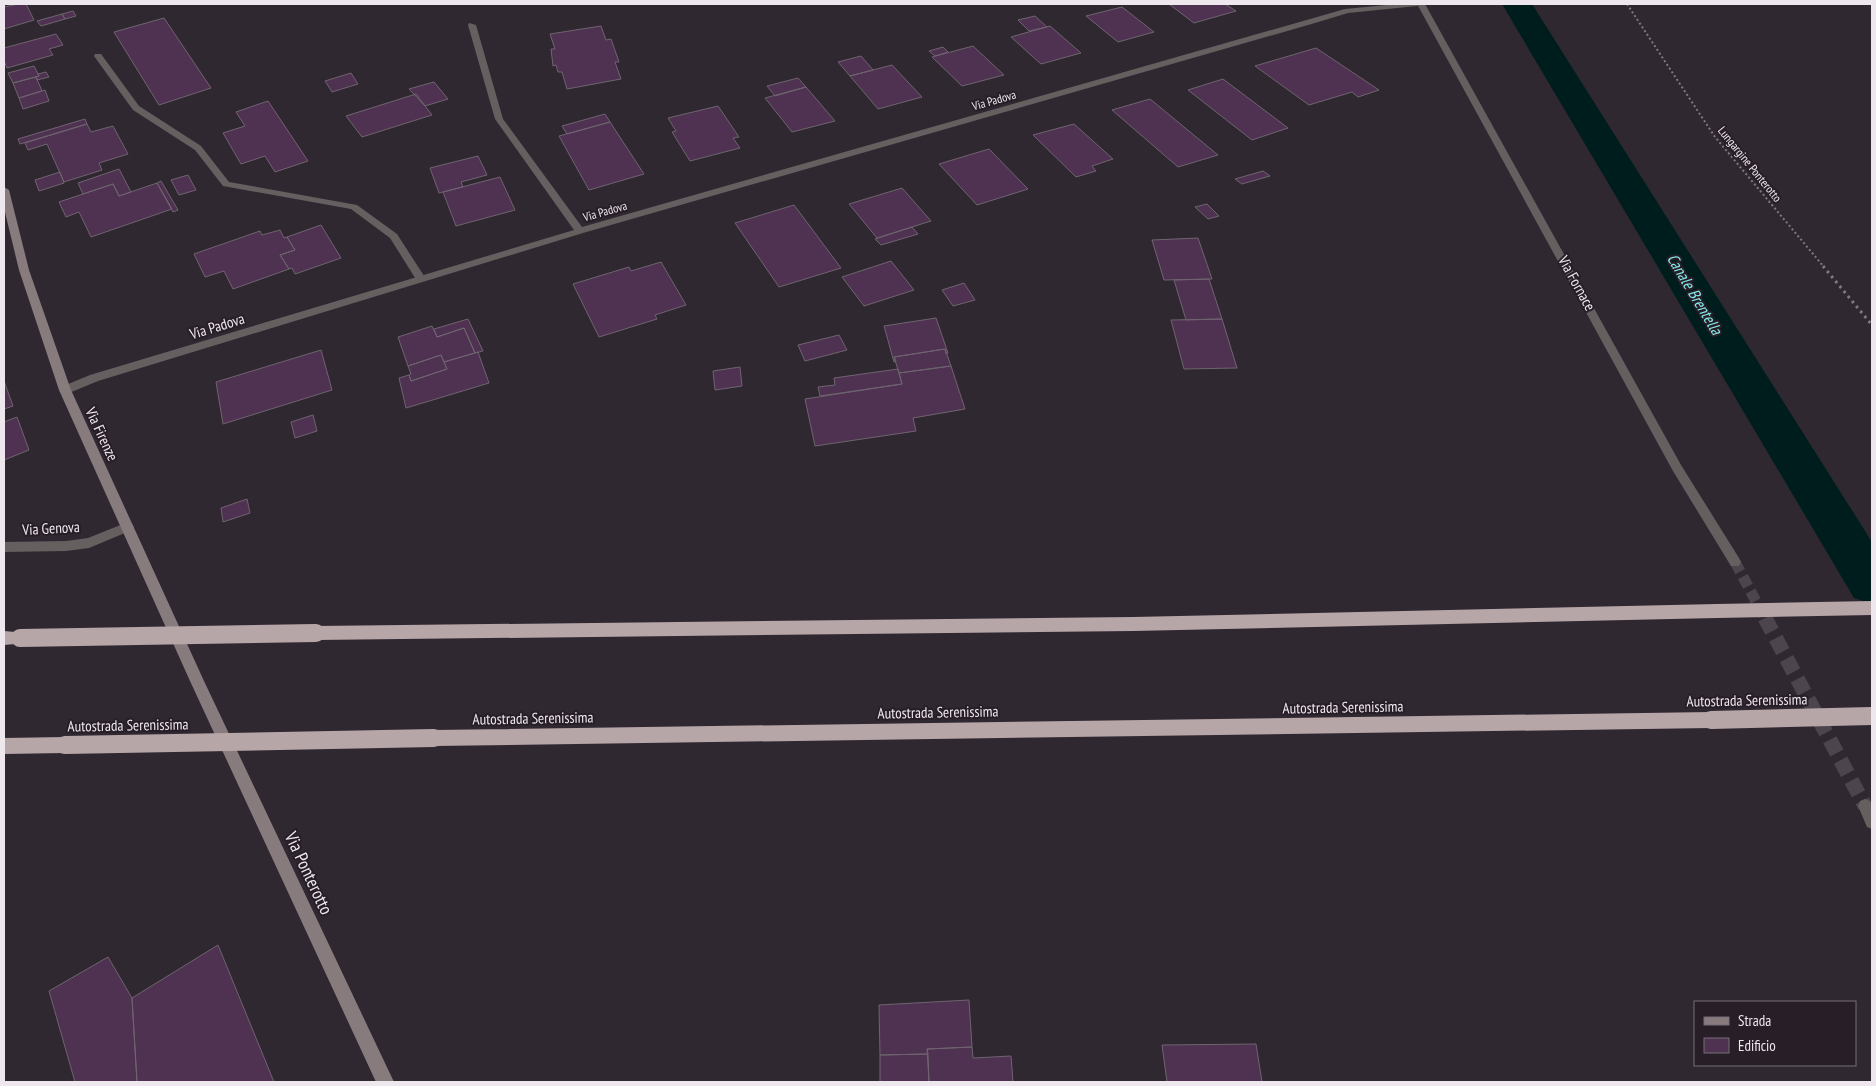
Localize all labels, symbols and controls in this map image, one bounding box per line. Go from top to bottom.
street label: Via Padova [969,87,1018,114]
street label: Lungargine Ponterotto [1715,123,1785,205]
street label: Via Padova [580,198,629,225]
water label: Canale Brentella [1663,250,1728,340]
street label: Via Fornace [1554,251,1600,314]
street label: Via Padova [186,309,247,344]
street label: Via Firenze [81,403,123,464]
street label: Via Genova [21,517,80,539]
street label: Autostrada Serenissima [1686,689,1808,711]
street label: Autostrada Serenissima [1282,696,1404,718]
street label: Autostrada Serenissima [877,701,999,723]
street label: Autostrada Serenissima [472,707,594,729]
street label: Autostrada Serenissima [67,714,189,736]
street label: Via Ponterotto [279,827,338,918]
legend [1694,1001,1856,1066]
text: Strada [1738,1011,1771,1030]
text: Edificio [1738,1036,1776,1055]

